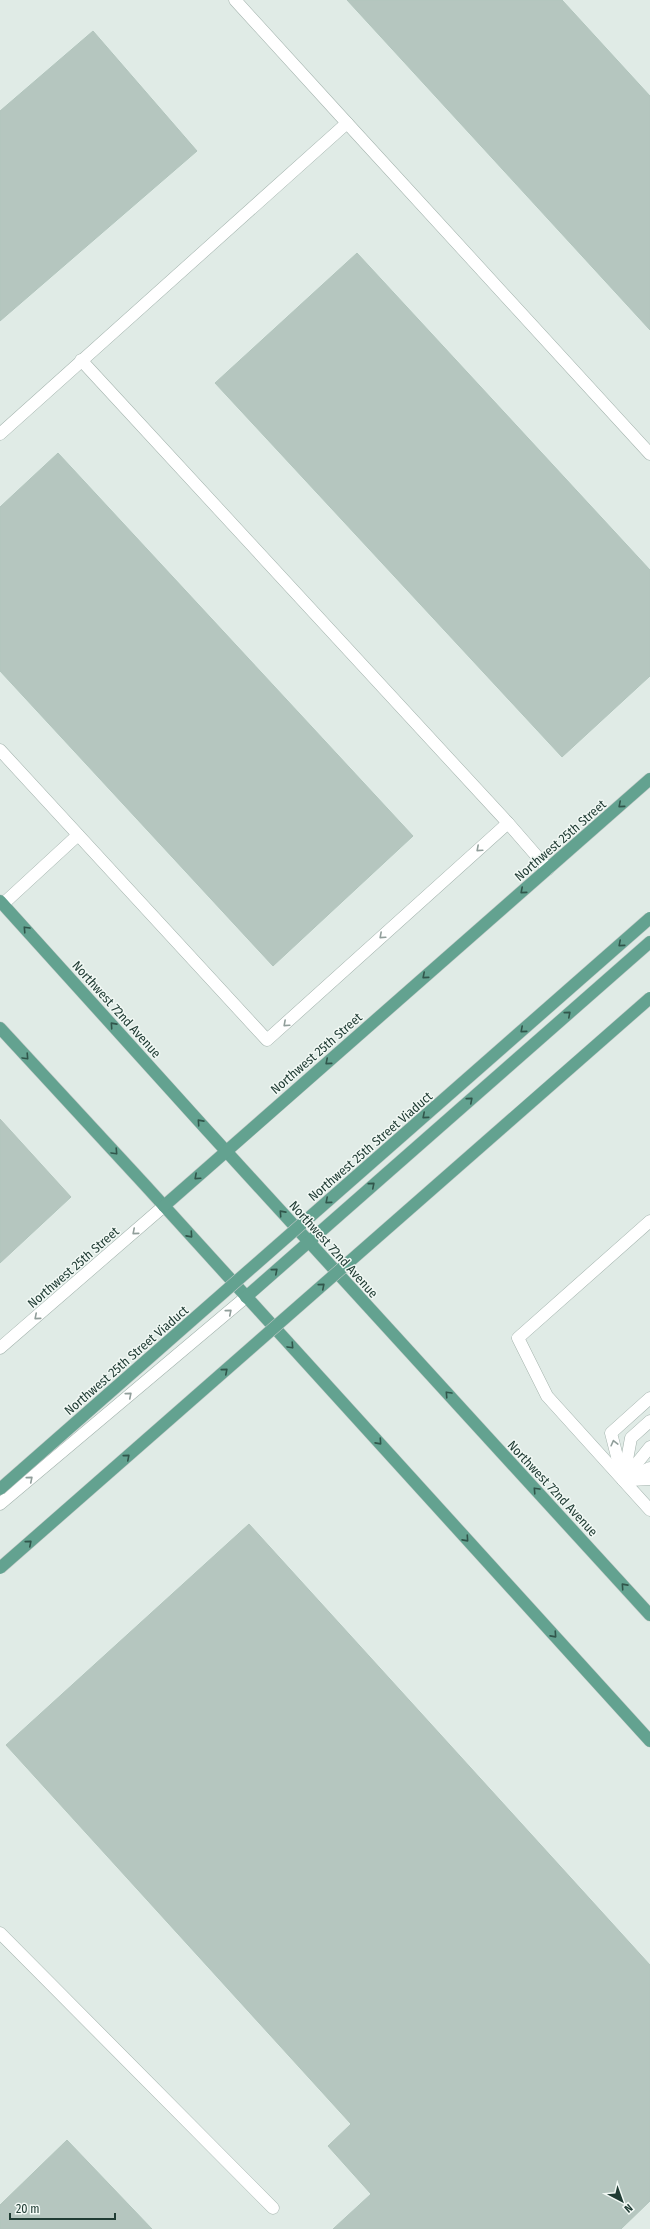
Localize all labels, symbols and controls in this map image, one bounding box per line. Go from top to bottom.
street label: Northwest 25th Street [512,796,610,884]
one-way arrow [618,800,626,807]
one-way arrow [476,845,484,852]
one-way arrow [521,886,528,893]
one-way arrow [23,926,31,934]
one-way arrow [380,932,387,939]
one-way arrow [618,939,625,946]
street label: Northwest 72nd Avenue [69,958,164,1061]
one-way arrow [423,972,430,979]
street label: Northwest 25th Street [268,1009,366,1097]
one-way arrow [563,1011,571,1019]
one-way arrow [283,1019,291,1026]
one-way arrow [111,1022,118,1030]
one-way arrow [520,1025,528,1032]
one-way arrow [22,1052,29,1060]
one-way arrow [325,1057,332,1064]
street label: Northwest 25th Street Viaduct [305,1088,436,1204]
one-way arrow [465,1097,473,1104]
one-way arrow [423,1111,430,1118]
one-way arrow [197,1119,204,1127]
one-way arrow [110,1147,118,1155]
one-way arrow [194,1172,202,1180]
one-way arrow [368,1183,375,1190]
one-way arrow [325,1197,332,1204]
street label: Northwest 72nd Avenue [286,1198,381,1301]
one-way arrow [280,1210,287,1218]
street label: Northwest 25th Street [25,1223,123,1311]
one-way arrow [132,1227,140,1234]
one-way arrow [186,1230,193,1238]
one-way arrow [270,1269,278,1276]
one-way arrow [318,1283,325,1290]
street label: Northwest 25th Street Viaduct [61,1302,192,1418]
one-way arrow [224,1309,231,1316]
one-way arrow [34,1312,41,1319]
one-way arrow [286,1341,294,1349]
one-way arrow [220,1369,228,1376]
one-way arrow [445,1391,453,1399]
one-way arrow [124,1393,132,1400]
one-way arrow [374,1437,381,1445]
street label: Northwest 72nd Avenue [505,1438,601,1539]
one-way arrow [610,1440,619,1447]
one-way arrow [122,1454,130,1462]
one-way arrow [25,1477,32,1484]
one-way arrow [533,1487,541,1495]
one-way arrow [461,1534,468,1541]
one-way arrow [25,1540,32,1547]
one-way arrow [621,1583,628,1591]
one-way arrow [549,1630,556,1638]
north arrow [602,2181,642,2221]
scale bar [10,2195,115,2221]
text: N [621,2201,635,2215]
text: 20 m [16,2202,40,2216]

